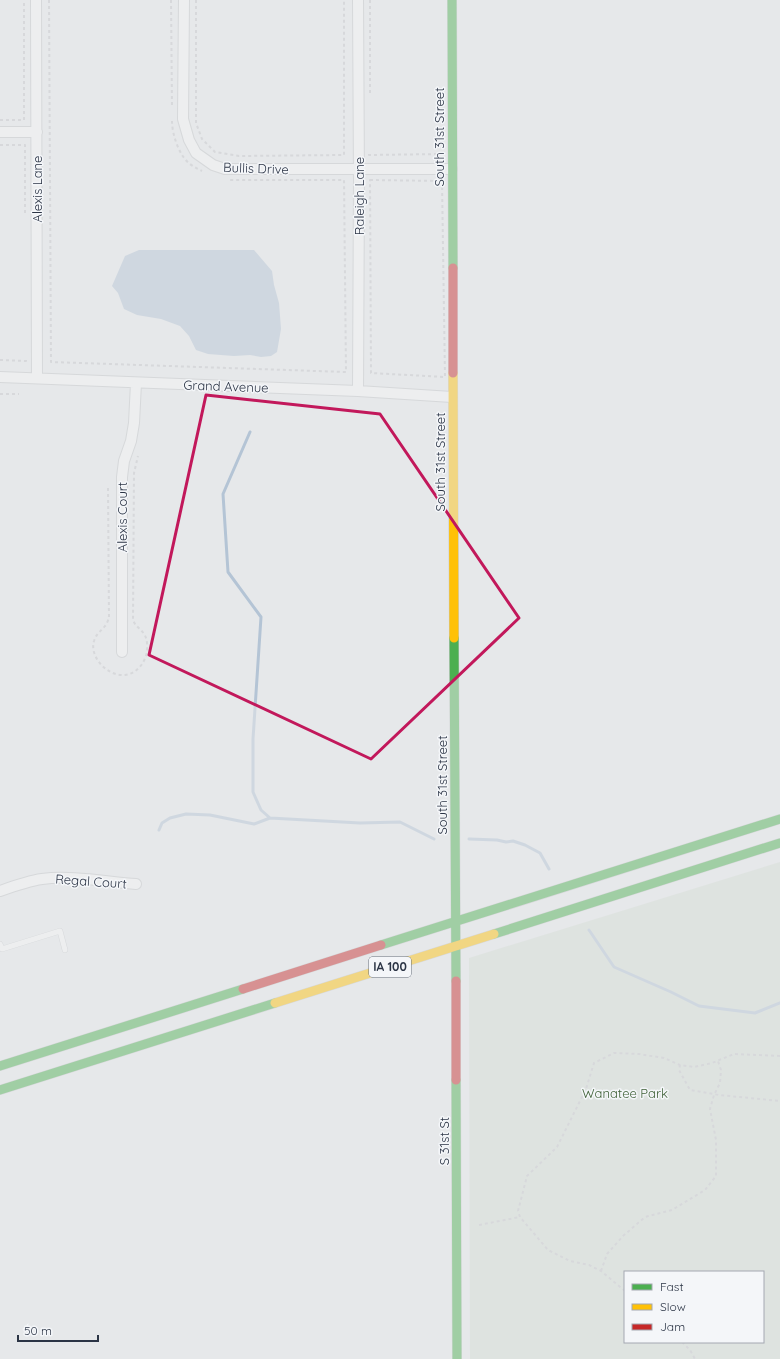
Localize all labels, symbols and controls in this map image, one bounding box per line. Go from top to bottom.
street label: South 31st Street [431,87,447,187]
street label: Alexis Lane [29,156,45,222]
street label: Raleigh Lane [351,157,367,235]
street label: Bullis Drive [223,159,289,177]
street label: Grand Avenue [183,377,269,395]
street label: South 31st Street [432,412,448,512]
street label: Alexis Court [114,482,130,552]
street label: South 31st Street [434,735,450,835]
street label: Regal Court [55,871,127,891]
road number: IA 100 [369,957,411,977]
park label: Wanatee Park [582,1085,668,1101]
street label: S 31st St [436,1117,452,1165]
legend [624,1271,764,1343]
text: Fast [660,1279,684,1294]
text: Slow [660,1299,686,1314]
scale bar [18,1317,98,1343]
text: Jam [660,1319,685,1334]
text: 50 m [24,1323,52,1338]

